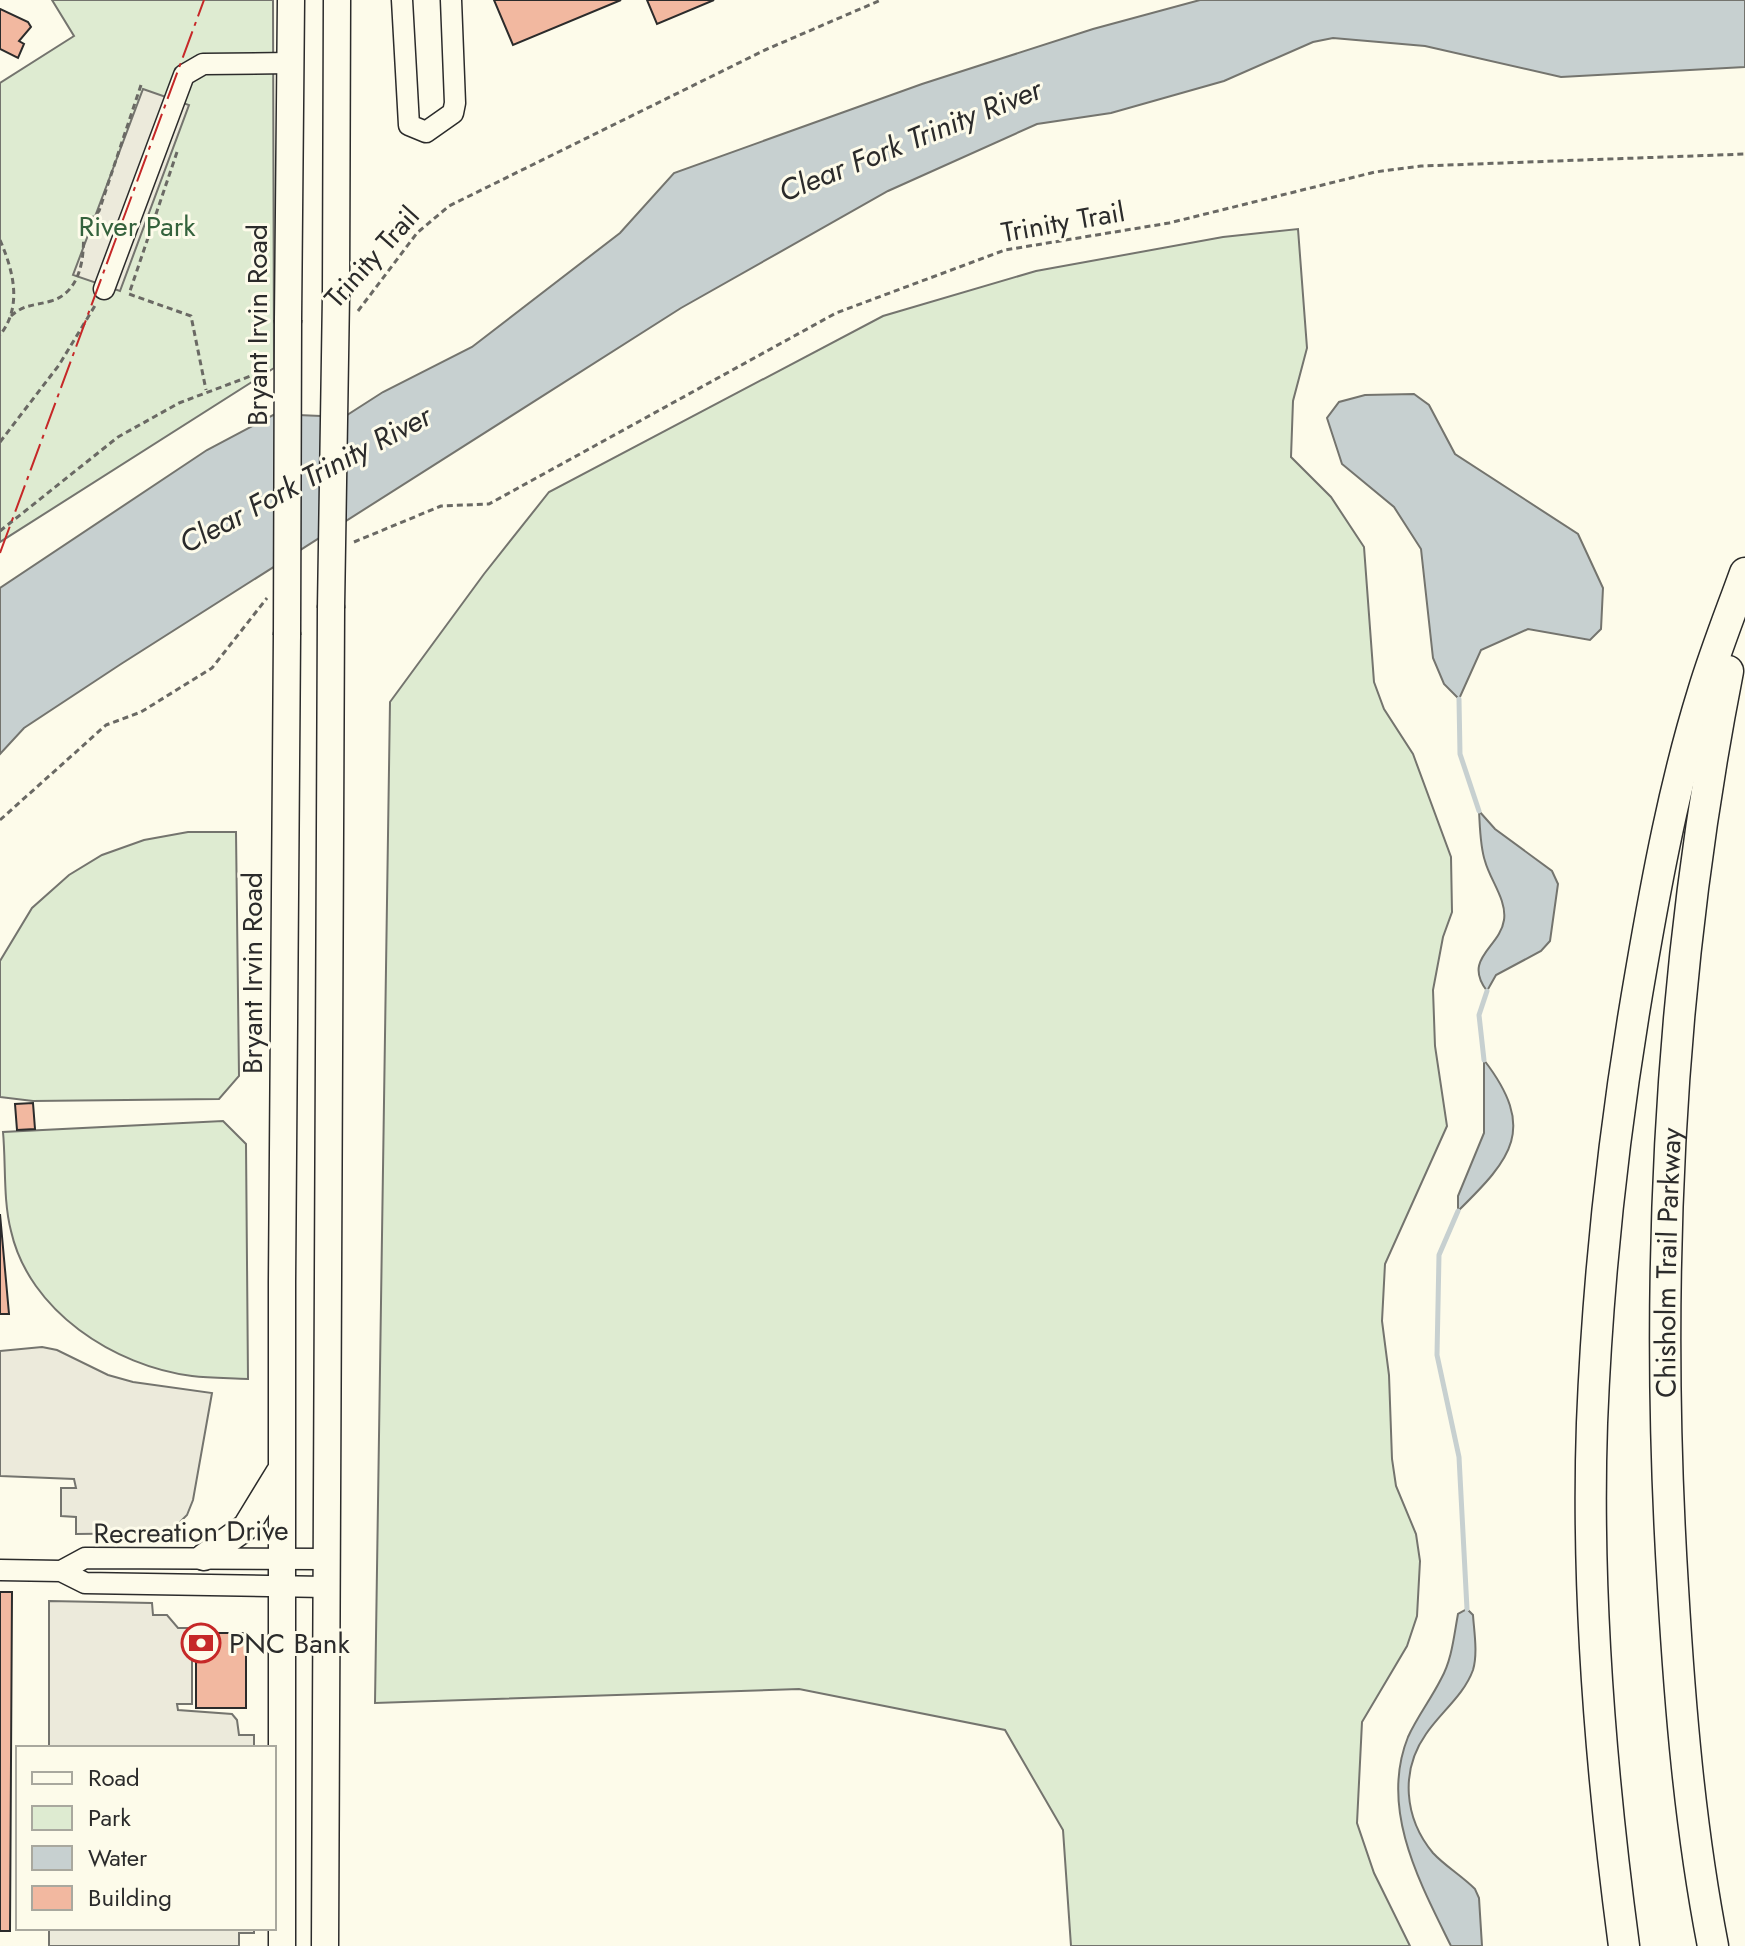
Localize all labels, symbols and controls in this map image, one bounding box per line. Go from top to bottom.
water label: Clear Fork Trinity River [772,67,1050,212]
street label: Trinity Trail [998,191,1128,253]
street label: Trinity Trail [315,197,429,317]
park label: River Park [78,206,196,247]
street label: Bryant Irvin Road [237,224,278,426]
water label: Clear Fork Trinity River [171,393,441,564]
street label: Bryant Irvin Road [232,872,273,1074]
street label: Chisholm Trail Parkway [1645,1126,1692,1398]
street label: Recreation Drive [93,1510,289,1554]
bank icon: PNC Bank [180,1622,222,1664]
place label: PNC Bank [229,1623,350,1664]
legend [16,1746,276,1930]
text: Road [88,1760,140,1795]
text: Park [88,1800,131,1835]
text: Water [88,1840,148,1875]
text: Building [88,1880,172,1915]

